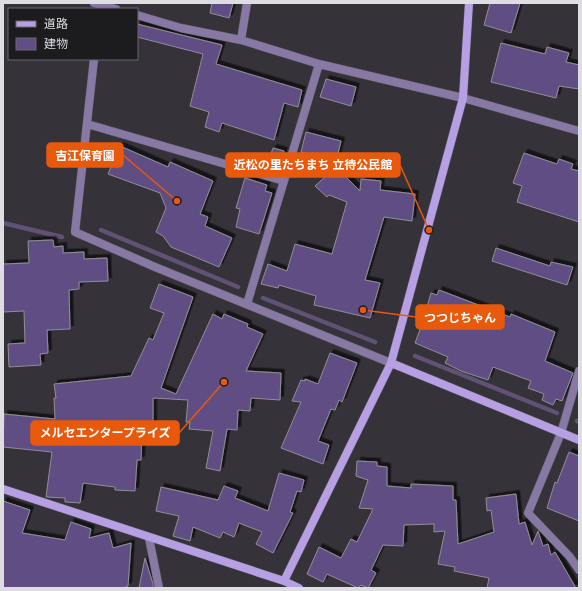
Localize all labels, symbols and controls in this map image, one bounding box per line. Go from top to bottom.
legend [8,8,138,60]
text: 道路 [44,16,68,32]
text: 建物 [44,36,68,52]
callout: 吉江保育園 [47,143,123,167]
text: 吉江保育園 [55,148,115,164]
callout: 近松の里たちまち 立待公民館 [226,153,400,177]
text: 近松の里たちまち 立待公民館 [234,157,392,173]
callout: つつじちゃん [416,305,504,329]
text: つつじちゃん [424,310,496,326]
callout: メルセエンタープライズ [31,421,179,445]
text: メルセエンタープライズ [40,425,170,441]

